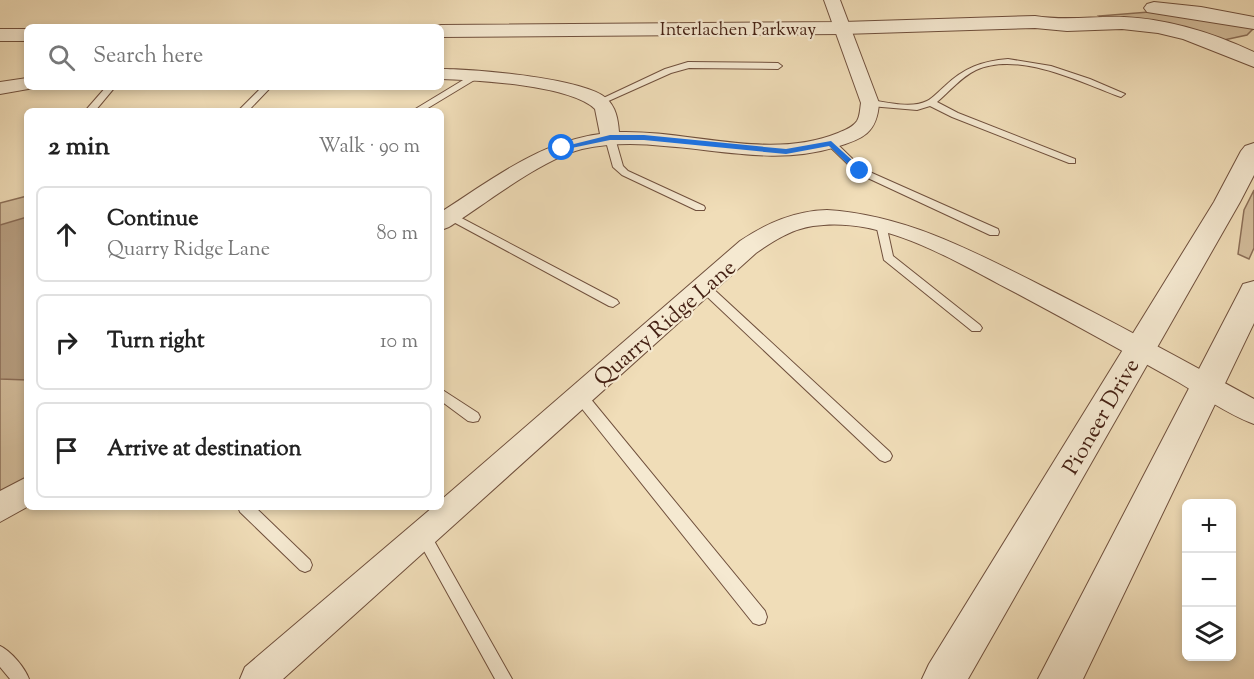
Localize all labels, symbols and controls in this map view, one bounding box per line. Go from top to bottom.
street label: Interlachen Parkway [660,18,816,44]
search box [24,24,444,90]
icon: search [45,41,78,74]
text: Search here [93,41,203,73]
text: 2 min [48,129,110,166]
text: Walk · 90 m [318,133,420,162]
route start [548,134,574,160]
route end [846,157,872,183]
text: Continue [107,204,198,236]
icon: ahead [50,218,83,251]
text: 80 m [377,220,418,249]
text: Quarry Ridge Lane [107,236,270,265]
street label: Quarry Ridge Lane [588,253,744,395]
icon: right [50,326,83,359]
text: Turn right [107,326,204,358]
text: 10 m [380,328,418,357]
street label: Pioneer Drive [1056,353,1149,482]
icon: arrive [50,434,83,467]
text: Arrive at destination [107,434,302,466]
map controls [1182,499,1236,661]
button: + [1182,499,1236,553]
button: − [1182,553,1236,607]
button: layers [1182,607,1236,661]

